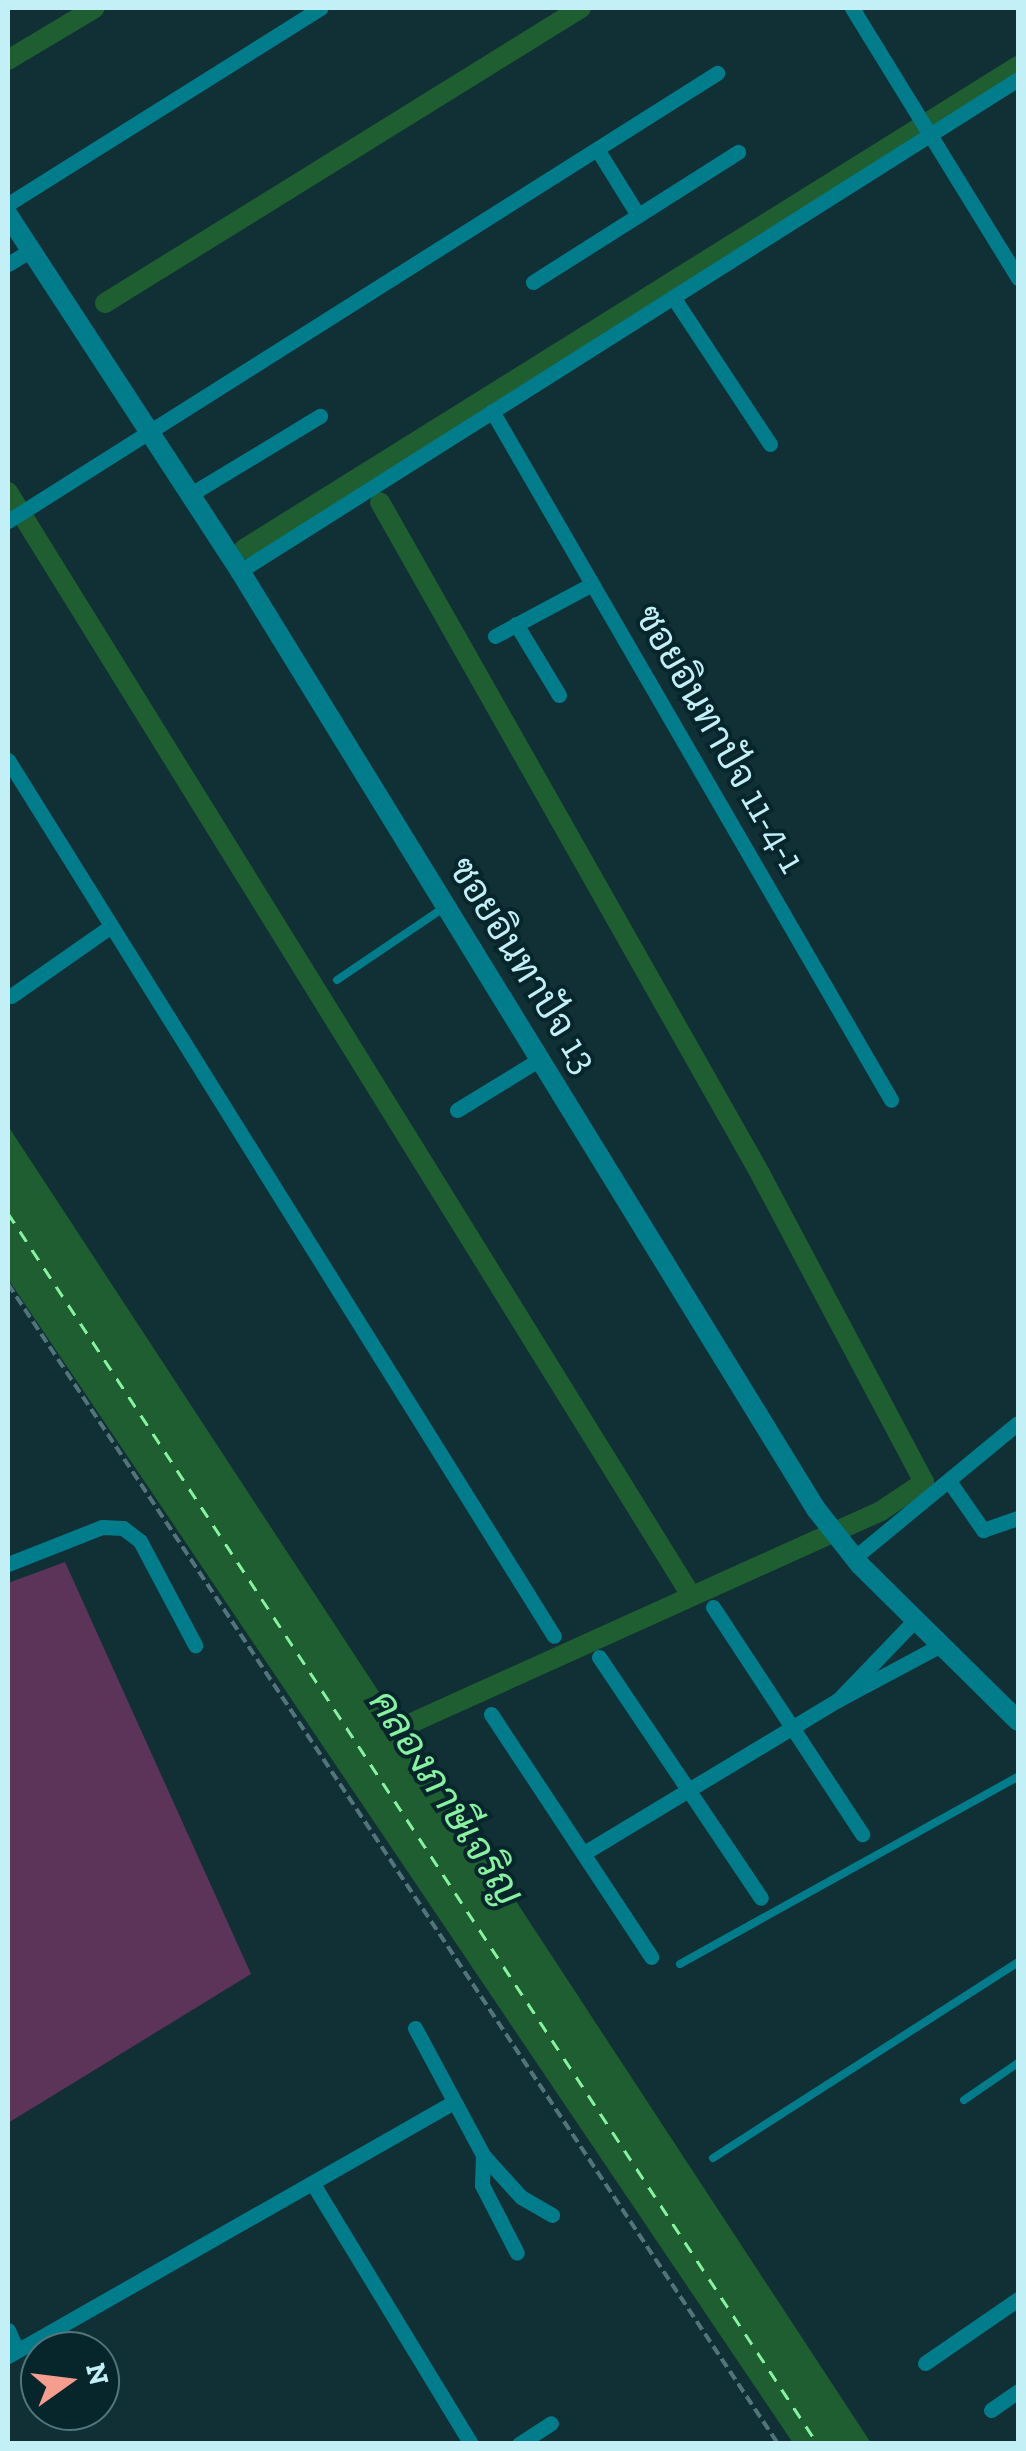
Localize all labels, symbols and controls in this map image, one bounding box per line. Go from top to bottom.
street label: ซอยอินทาปัจ 11-4-1 [625,597,815,881]
street label: ซอยอินทาปัจ 13 [439,849,607,1081]
water label: คลองภาษีเจริญ [360,1680,534,1914]
north arrow [20,2331,120,2431]
text: N [79,2360,116,2388]

